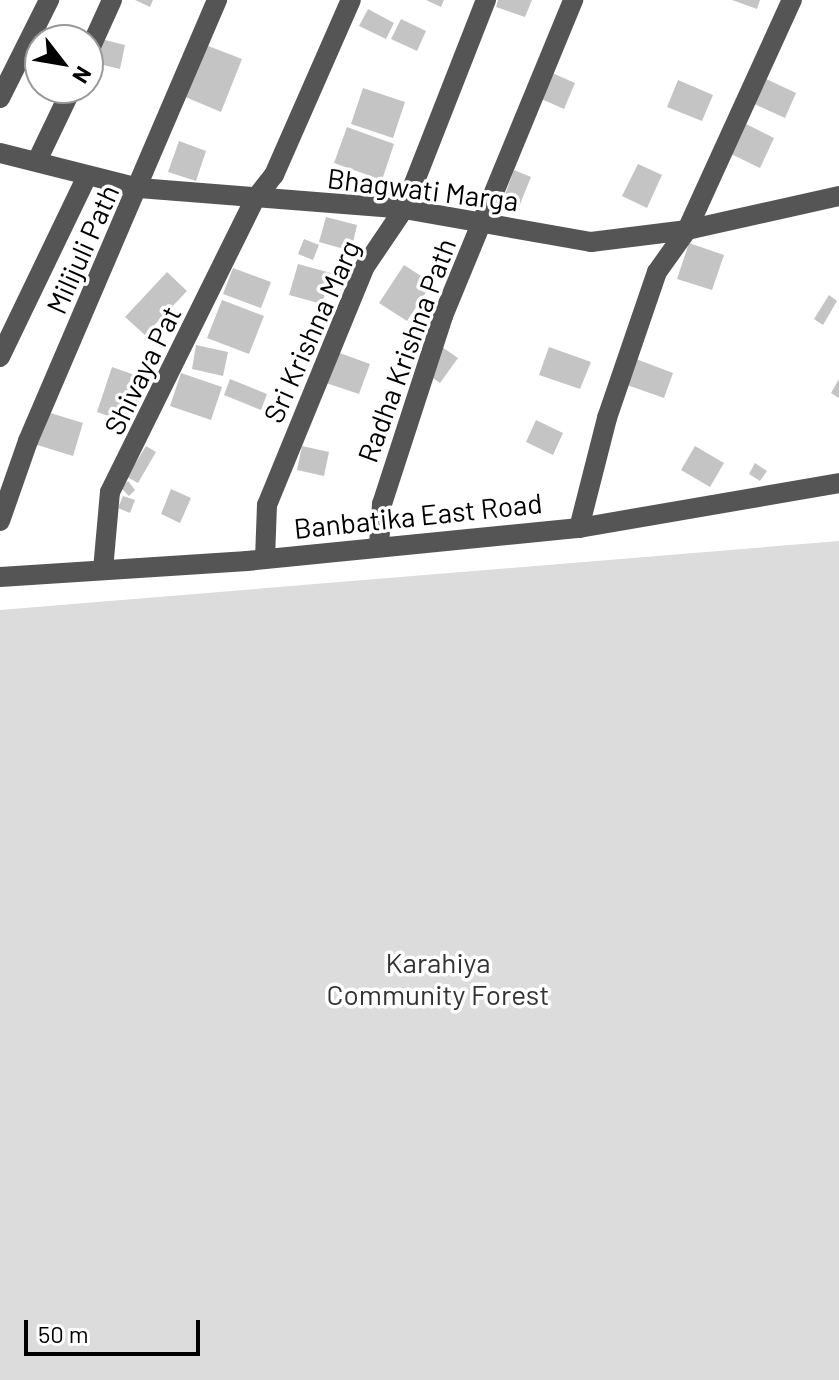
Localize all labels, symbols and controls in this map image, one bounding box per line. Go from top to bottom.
north arrow [24,24,104,104]
text: N [68,62,98,88]
street label: Bhagwati Marga [325,161,521,217]
street label: Milijuli Path [39,179,125,319]
street label: Sri Krishna Marg [256,234,366,428]
street label: Radha Krishna Path [350,234,462,466]
street label: Shivaya Pat [96,300,188,440]
street label: Banbatika East Road [292,485,544,545]
park label: Karahiya Community Forest [327,945,549,1011]
scale bar [28,1304,204,1354]
text: 50 m [38,1319,89,1348]

